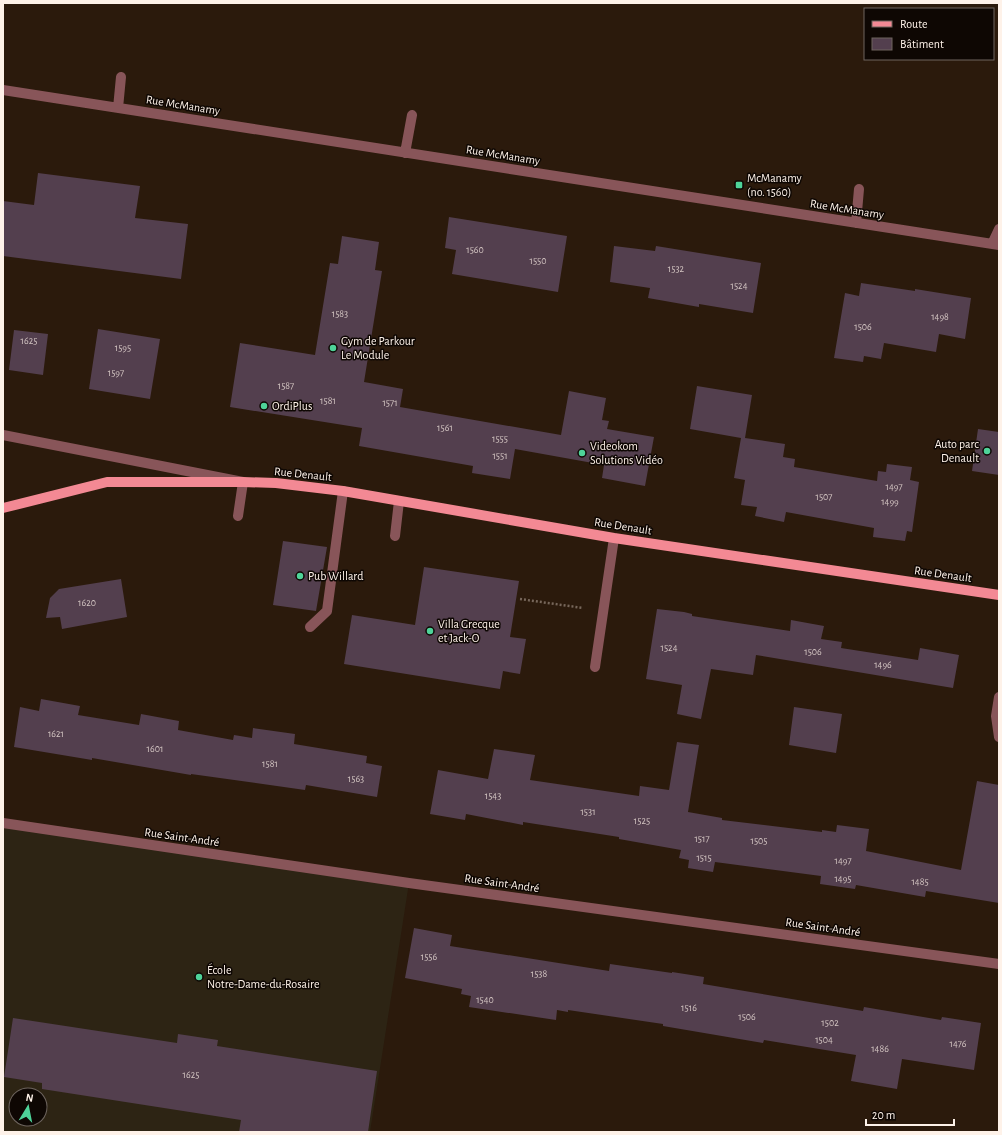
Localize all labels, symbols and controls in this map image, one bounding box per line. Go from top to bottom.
legend [864,8,994,60]
text: Route [900,18,927,30]
text: Bâtiment [900,38,944,50]
street label: Rue McManamy [145,93,221,118]
street label: Rue McManamy [465,143,541,168]
place label: McManamy (no. 1560) [747,172,802,198]
marker: McManamy (no. 1560) [734,180,744,190]
street label: Rue McManamy [809,197,885,222]
house number: 1560 [466,245,484,255]
house number: 1550 [529,256,547,266]
house number: 1532 [668,264,685,274]
house number: 1524 [731,281,748,291]
house number: 1583 [332,309,348,319]
house number: 1498 [931,312,949,322]
house number: 1506 [854,322,872,332]
place label: Gym de Parkour Le Module [341,335,415,361]
house number: 1625 [21,336,37,346]
house number: 1595 [115,343,131,353]
marker: Gym de Parkour Le Module [328,343,338,353]
house number: 1597 [108,368,124,378]
house number: 1587 [278,381,294,391]
house number: 1581 [320,396,336,406]
house number: 1571 [382,398,398,408]
place label: OrdiPlus [272,400,312,412]
marker: OrdiPlus [259,401,269,411]
house number: 1561 [437,423,453,433]
house number: 1555 [492,434,508,444]
place label: Auto parc Denault [935,438,979,464]
place label: Videokom Solutions Vidéo [590,440,663,466]
marker: Auto parc Denault [982,446,992,456]
marker: Videokom Solutions Vidéo [577,448,587,458]
house number: 1551 [492,451,508,461]
street label: Rue Denault [274,465,333,483]
house number: 1497 [885,482,903,492]
house number: 1507 [815,492,833,502]
house number: 1499 [881,497,899,507]
street label: Rue Denault [593,516,653,536]
street label: Rue Denault [913,564,973,584]
place label: Pub Willard [308,570,363,582]
marker: Pub Willard [295,571,305,581]
house number: 1620 [78,598,96,608]
place label: Villa Grecque et Jack-O [438,618,500,644]
marker: Villa Grecque et Jack-O [425,626,435,636]
house number: 1524 [661,643,678,653]
house number: 1506 [804,647,822,657]
house number: 1496 [874,660,892,670]
house number: 1621 [48,729,64,739]
house number: 1601 [147,744,163,754]
house number: 1581 [262,759,278,769]
house number: 1563 [348,774,364,784]
house number: 1543 [485,791,501,801]
house number: 1531 [580,807,596,817]
house number: 1525 [634,816,650,826]
street label: Rue Saint-André [144,826,220,848]
house number: 1517 [694,834,710,844]
house number: 1505 [750,836,768,846]
house number: 1515 [696,853,712,863]
house number: 1497 [834,856,852,866]
street label: Rue Saint-André [464,872,540,894]
house number: 1495 [834,874,852,884]
house number: 1485 [911,877,929,887]
street label: Rue Saint-André [785,916,861,938]
house number: 1556 [421,952,438,962]
place label: École Notre-Dame-du-Rosaire [207,963,319,990]
house number: 1538 [531,969,547,979]
marker: École Notre-Dame-du-Rosaire [194,972,204,982]
house number: 1540 [476,995,494,1005]
house number: 1516 [681,1003,697,1013]
house number: 1506 [738,1012,756,1022]
house number: 1502 [821,1018,839,1028]
house number: 1504 [815,1035,833,1045]
house number: 1476 [949,1039,967,1049]
house number: 1486 [871,1044,889,1054]
house number: 1625 [183,1070,199,1080]
north arrow [8,1087,48,1127]
text: N [25,1092,34,1104]
scale bar [866,1101,954,1127]
text: 20 m [872,1109,895,1121]

